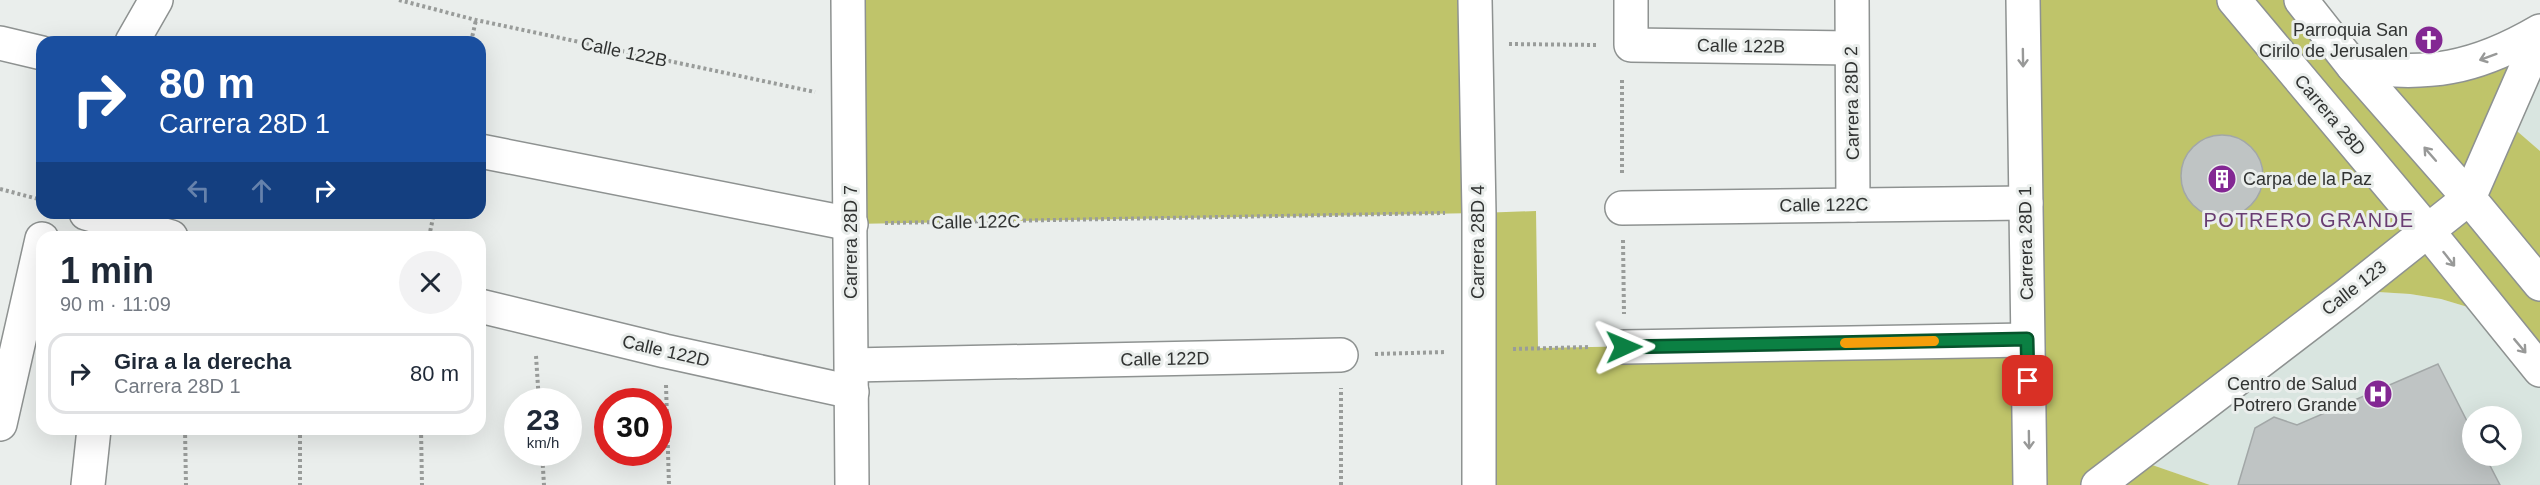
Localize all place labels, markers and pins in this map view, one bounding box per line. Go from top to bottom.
place label: Parroquia San Cirilo de Jerusalen [2259,20,2408,61]
church icon: Parroquia San Cirilo de Jerusalen [2413,24,2445,56]
building icon: Carpa de la Paz [2206,163,2238,195]
place label: Carpa de la Paz [2243,169,2372,189]
pin [2002,355,2053,406]
place label: Centro de Salud Potrero Grande [2227,374,2357,415]
hospital icon: Centro de Salud Potrero Grande [2362,378,2394,410]

